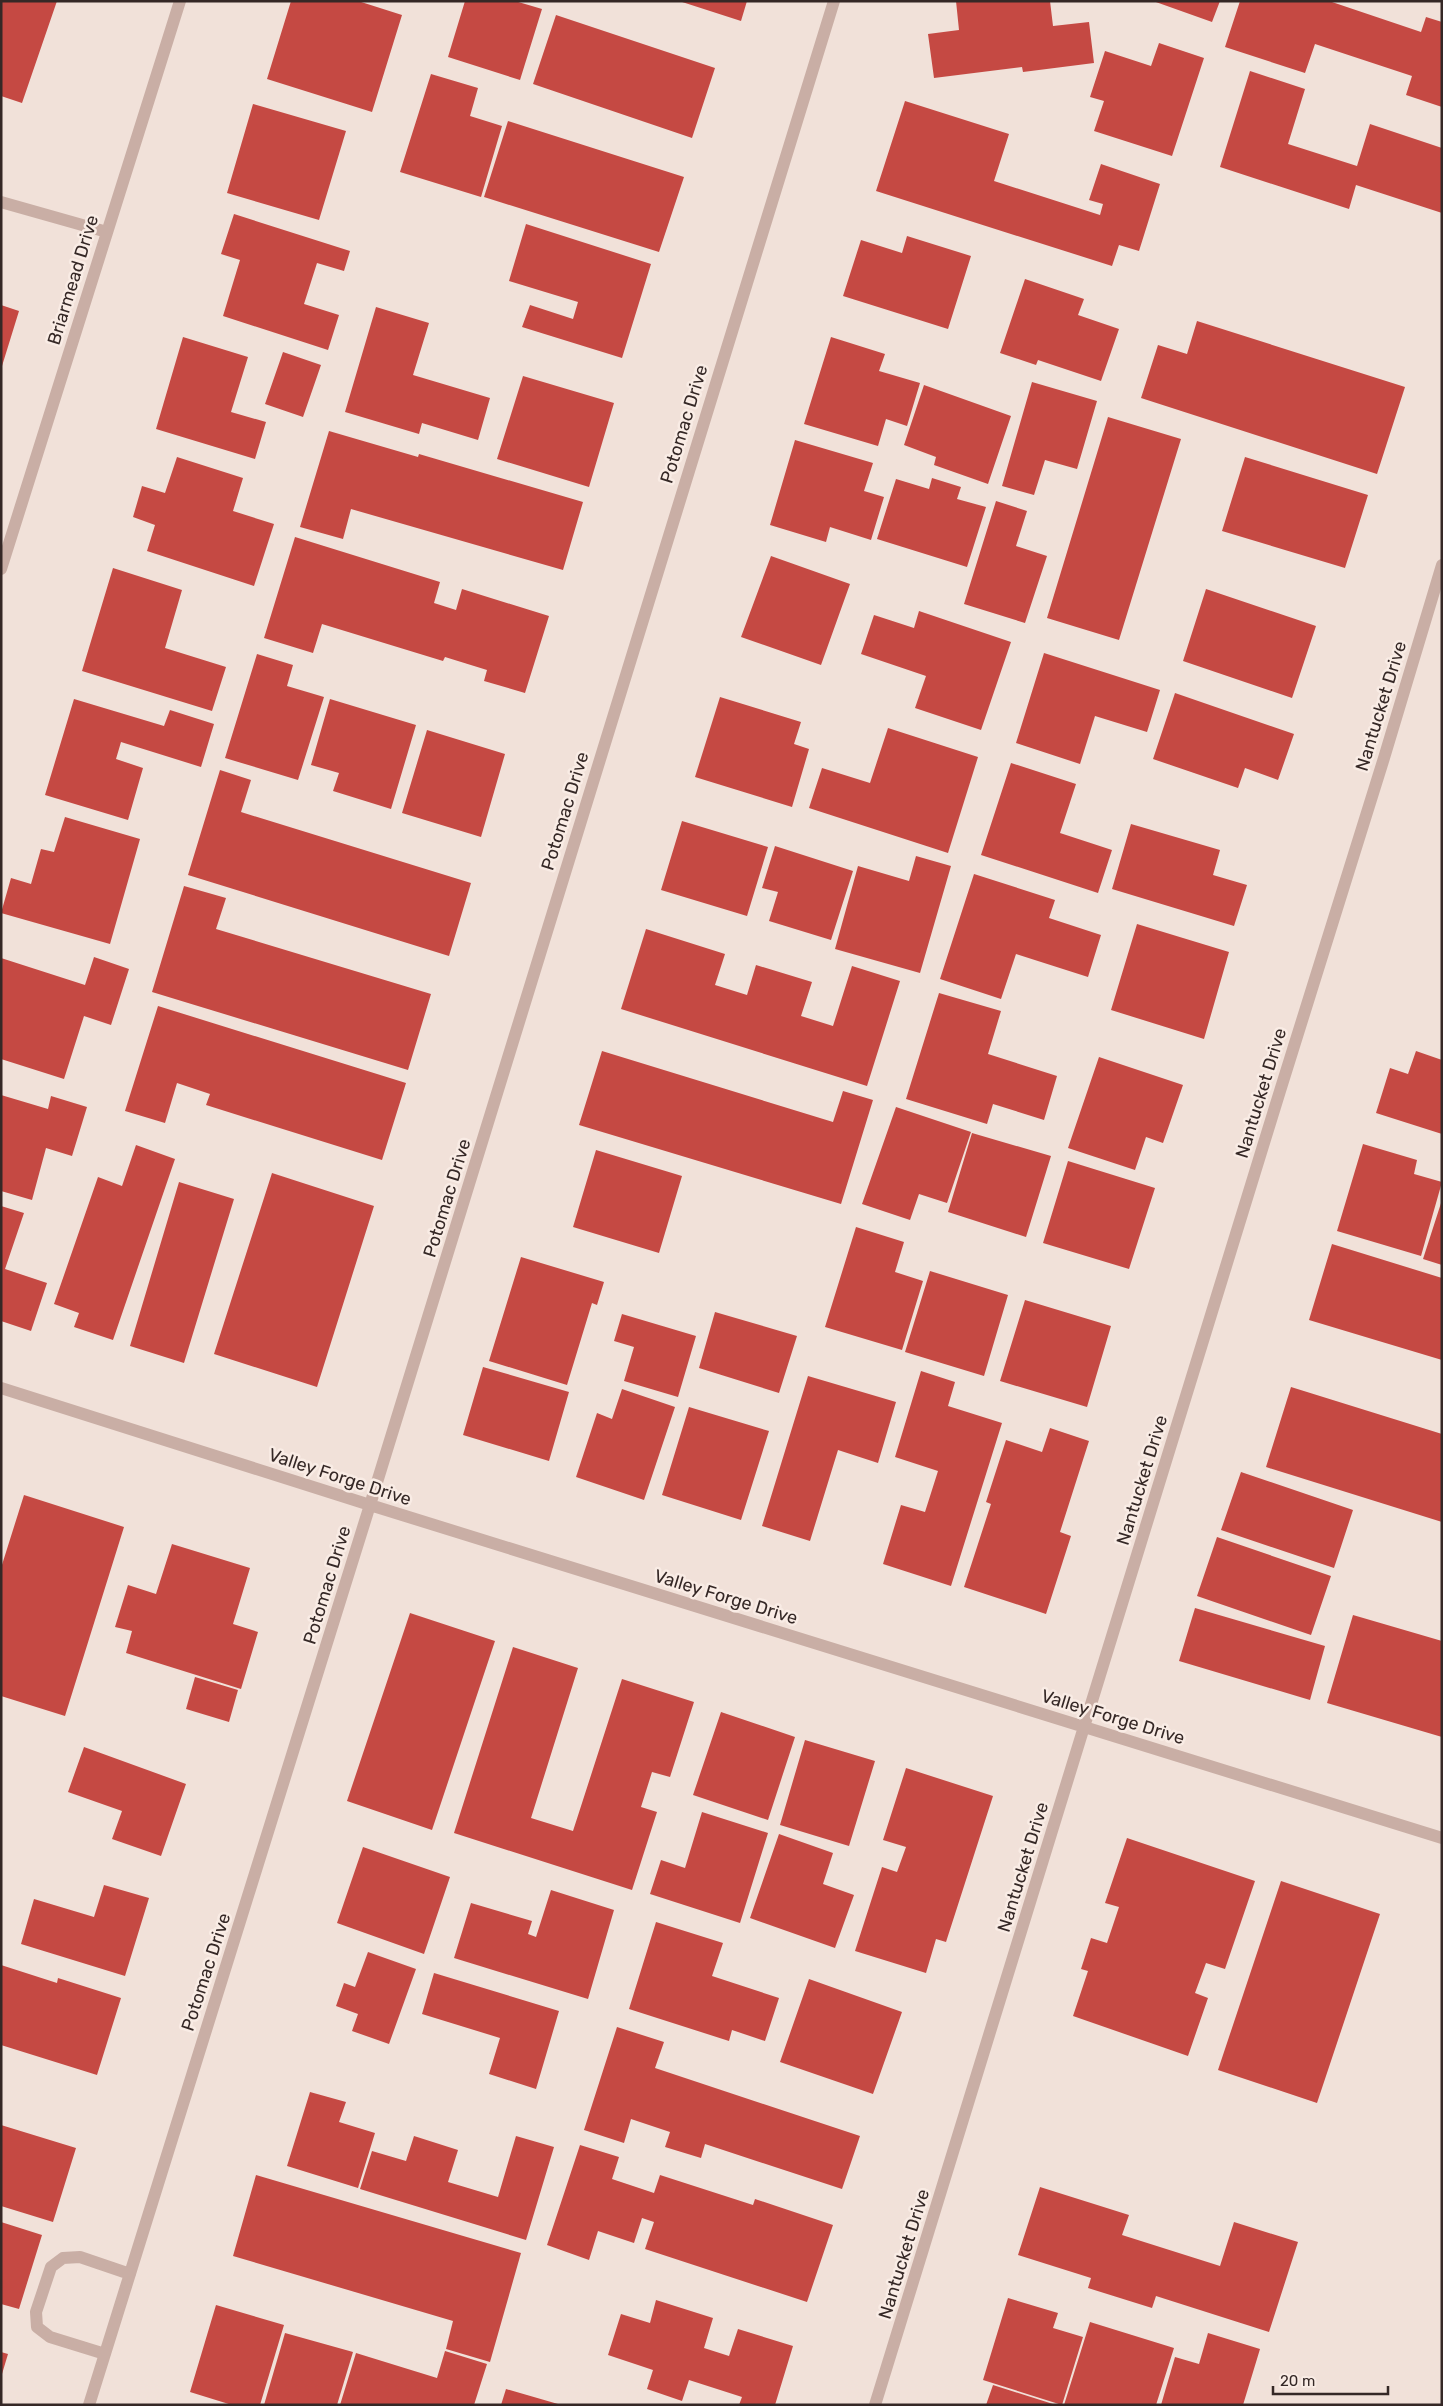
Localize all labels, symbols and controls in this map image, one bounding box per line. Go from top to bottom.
street label: Briarmead Drive [43,212,103,348]
street label: Potomac Drive [656,362,712,486]
street label: Nantucket Drive [1351,638,1411,774]
street label: Potomac Drive [537,749,593,873]
street label: Nantucket Drive [1231,1025,1291,1161]
street label: Potomac Drive [419,1136,475,1260]
street label: Nantucket Drive [1112,1412,1172,1548]
street label: Valley Forge Drive [266,1444,414,1510]
street label: Potomac Drive [299,1523,355,1647]
street label: Valley Forge Drive [652,1565,800,1629]
street label: Valley Forge Drive [1039,1685,1187,1749]
street label: Nantucket Drive [993,1799,1053,1935]
street label: Potomac Drive [177,1910,235,2034]
street label: Nantucket Drive [874,2186,934,2322]
scale bar [1273,2364,1388,2396]
text: 20 m [1280,2372,1315,2390]

